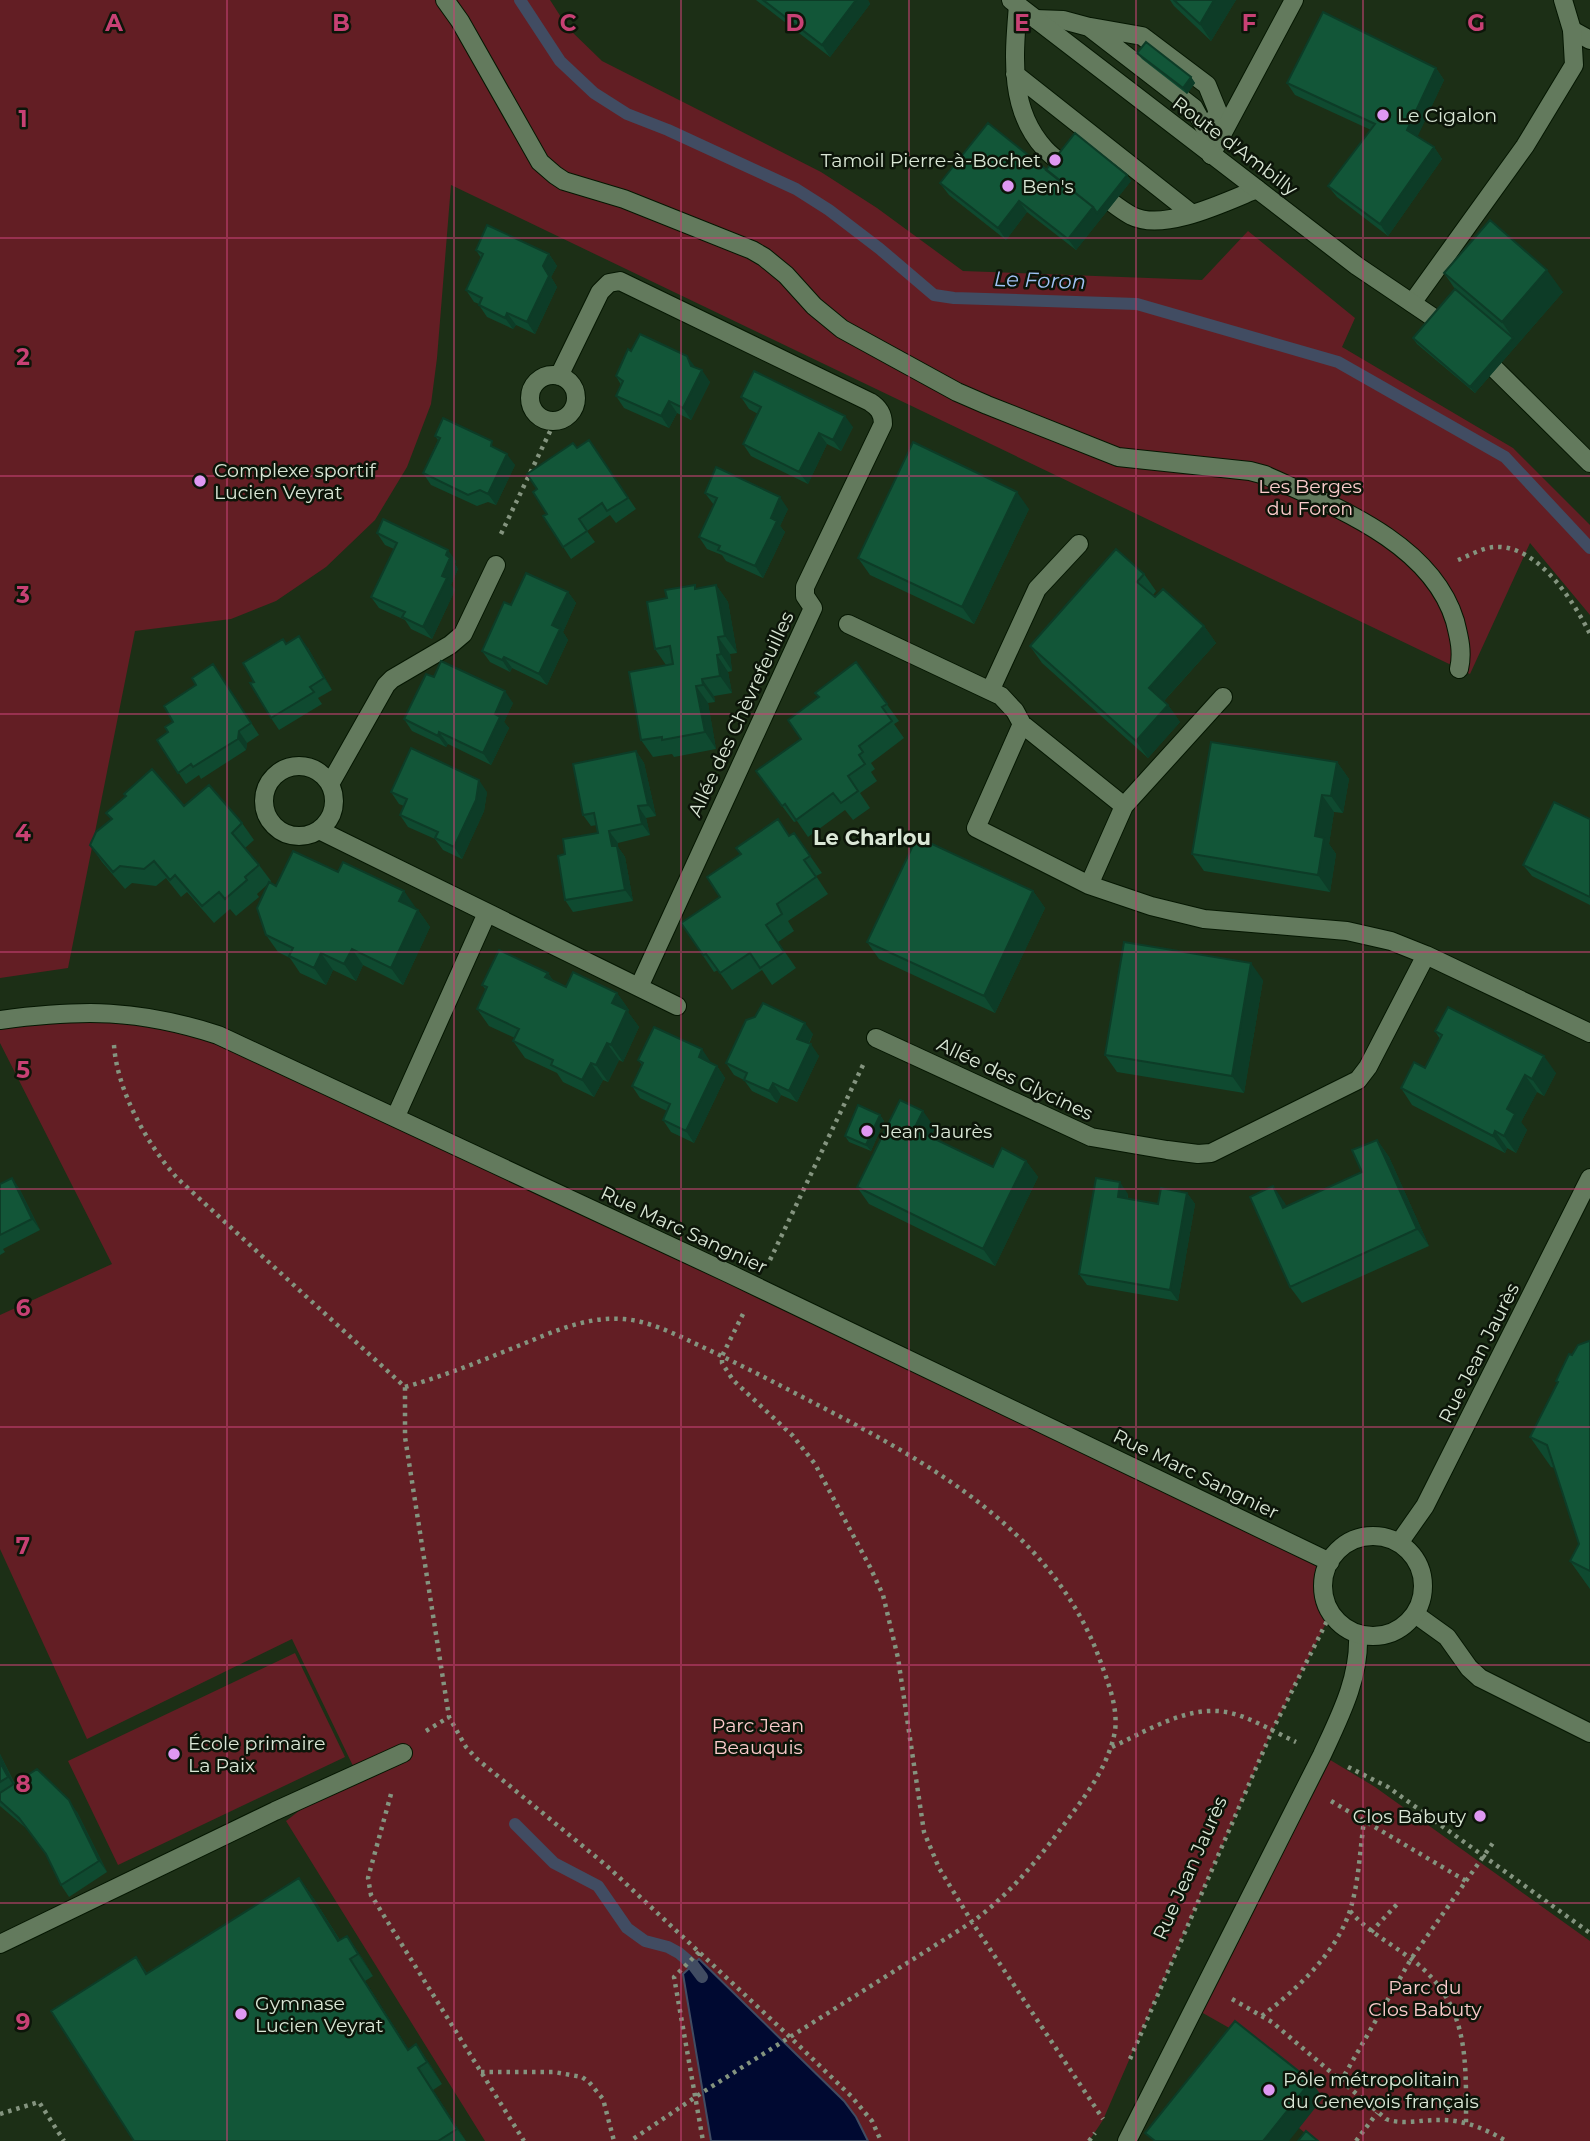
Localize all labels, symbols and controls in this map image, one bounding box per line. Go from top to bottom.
text: A [104,9,123,37]
text: B [332,9,350,37]
text: C [560,9,577,37]
text: D [786,9,805,37]
text: E [1014,9,1030,37]
text: F [1242,9,1257,37]
text: G [1467,9,1485,37]
street label: Route d'Ambilly [1168,92,1303,201]
place label: Le Cigalon [1397,104,1497,127]
text: 1 [18,105,28,133]
marker: Le Cigalon [1375,107,1391,123]
place label: Tamoil Pierre-à-Bochet [821,149,1041,172]
marker: Tamoil Pierre-à-Bochet [1047,152,1063,168]
place label: Ben's [1022,175,1074,198]
marker: Ben's [1000,178,1016,194]
water label: Le Foron [994,266,1086,294]
text: 2 [16,343,30,371]
place label: Complexe sportif Lucien Veyrat [214,459,377,504]
marker: Complexe sportif Lucien Veyrat [192,473,208,489]
park label: Les Berges du Foron [1258,475,1362,520]
text: 3 [15,581,30,609]
street label: Allée des Chèvrefeuilles [683,608,799,820]
text: 4 [15,819,31,847]
district label: Le Charlou [813,825,931,850]
street label: Allée des Glycines [933,1033,1097,1125]
text: 5 [16,1056,30,1084]
place label: Jean Jaurès [880,1120,992,1143]
marker: Jean Jaurès [859,1123,875,1139]
street label: Rue Marc Sangnier [597,1181,771,1279]
street label: Rue Jean Jaurès [1434,1279,1524,1427]
text: 6 [16,1294,31,1322]
street label: Rue Marc Sangnier [1110,1424,1282,1524]
text: 7 [16,1532,30,1560]
park label: Parc Jean Beauquis [712,1714,804,1759]
place label: École primaire La Paix [188,1732,325,1777]
marker: École primaire La Paix [166,1746,182,1762]
text: 8 [15,1770,31,1798]
street label: Rue Jean Jaurès [1148,1793,1232,1943]
place label: Clos Babuty [1353,1805,1467,1828]
marker: Clos Babuty [1472,1808,1488,1824]
park label: Parc du Clos Babuty [1368,1976,1482,2021]
place label: Gymnase Lucien Veyrat [255,1992,384,2037]
marker: Gymnase Lucien Veyrat [233,2006,249,2022]
text: 9 [16,2008,30,2036]
place label: Pôle métropolitain du Genevois français [1283,2068,1479,2113]
marker: Pôle métropolitain du Genevois français [1261,2082,1277,2098]

